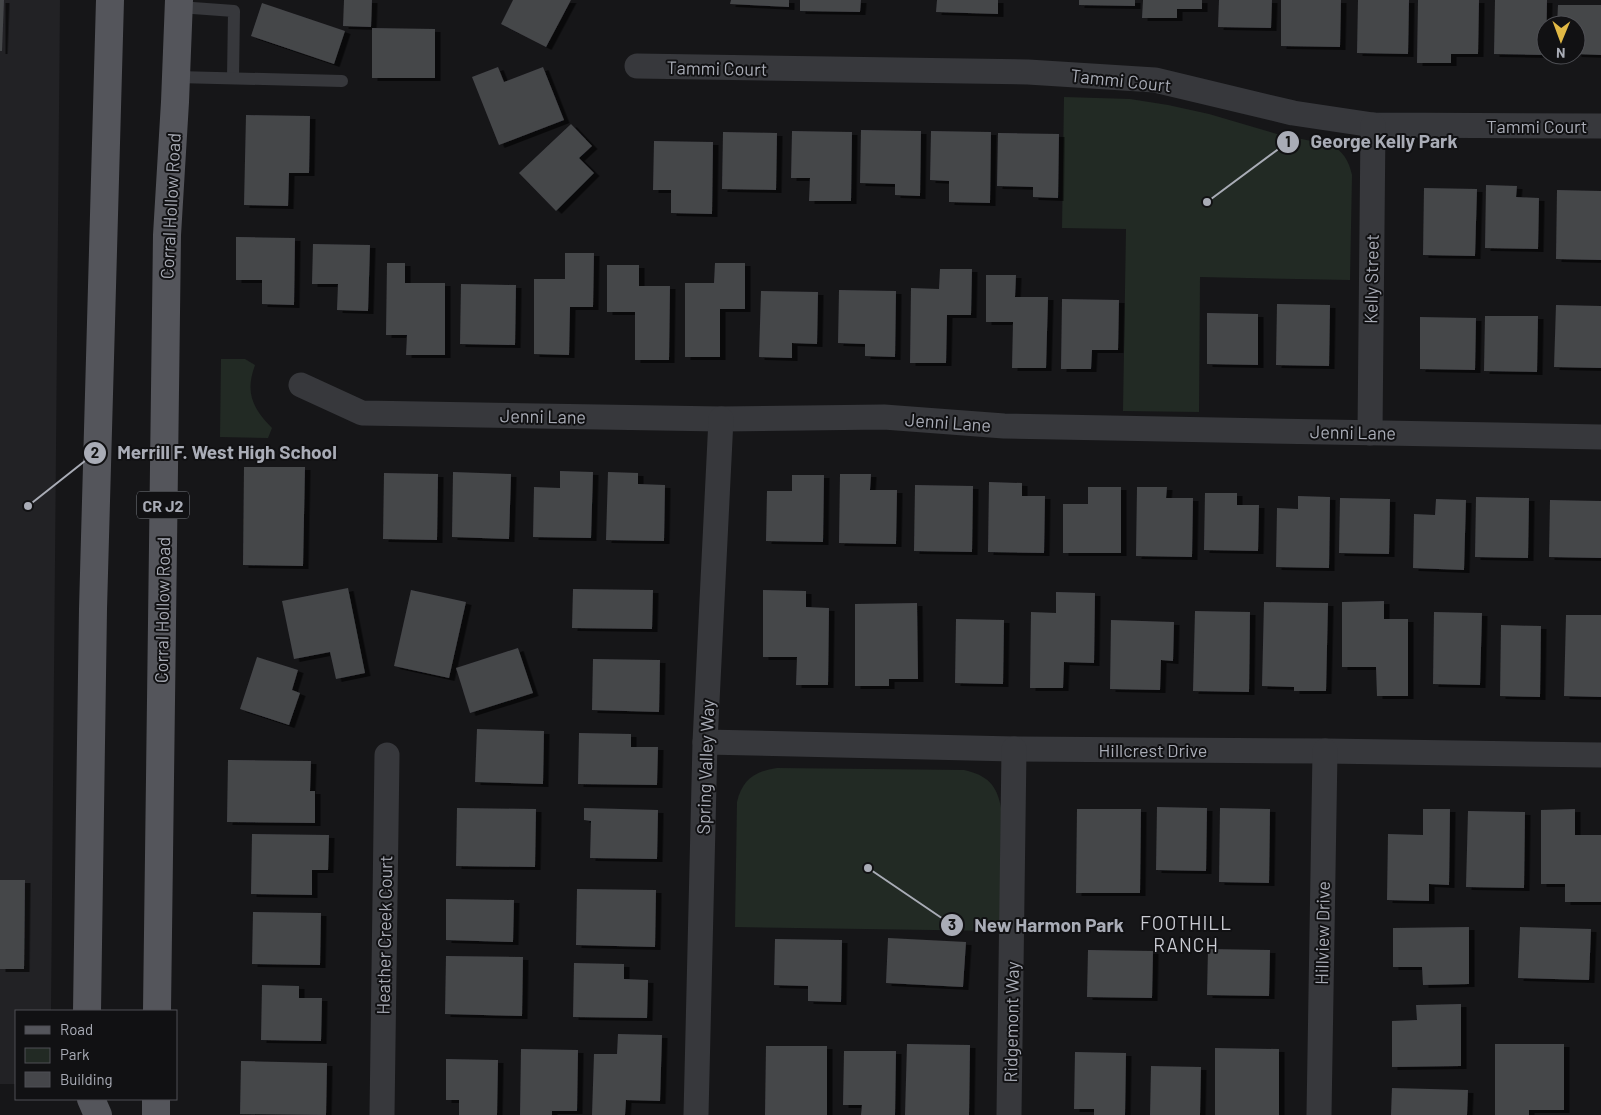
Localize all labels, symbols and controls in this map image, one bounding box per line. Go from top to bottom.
north arrow [1536,15,1586,65]
text: N [1556,45,1566,62]
street label: Tammi Court [666,56,768,80]
street label: Tammi Court [1070,64,1172,96]
street label: Tammi Court [1487,115,1587,137]
callout: George Kelly Park [1276,125,1468,159]
text: George Kelly Park [1310,129,1458,152]
street label: Corral Hollow Road [155,132,185,280]
text: 1 [1285,132,1291,150]
street label: Kelly Street [1359,234,1383,324]
street label: Jenni Lane [500,404,586,428]
street label: Jenni Lane [904,408,992,436]
street label: Jenni Lane [1310,420,1396,444]
callout: Merrill F. West High School [82,436,347,470]
text: Merrill F. West High School [117,440,337,463]
text: 2 [91,443,99,461]
road number: CR J2 [137,492,189,518]
street label: Corral Hollow Road [150,537,174,683]
street label: Spring Valley Way [692,699,718,835]
street label: Hillcrest Drive [1099,739,1207,761]
street label: Heather Creek Court [372,855,396,1015]
street label: Hillview Drive [1310,881,1334,985]
callout: New Harmon Park [939,908,1134,942]
district label: FOOTHILL RANCH [1140,911,1232,956]
text: New Harmon Park [974,913,1124,936]
text: 3 [948,915,956,933]
street label: Ridgemont Way [999,961,1023,1083]
legend [15,1010,178,1100]
text: Road [60,1020,93,1038]
text: Park [60,1045,90,1063]
text: Building [60,1070,113,1088]

